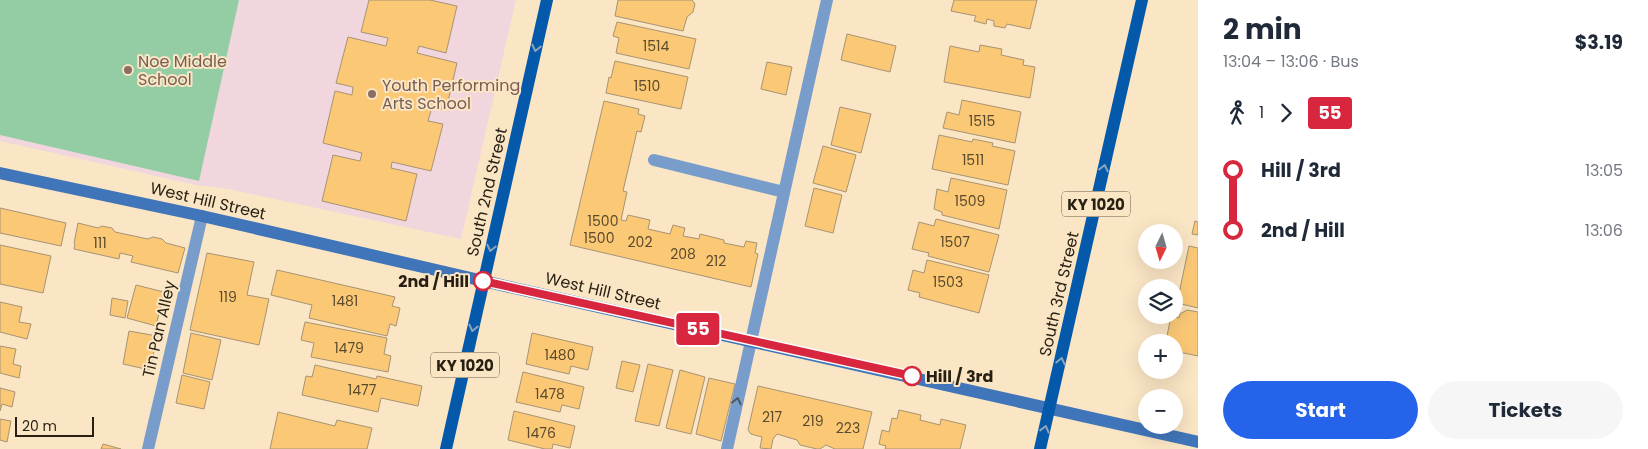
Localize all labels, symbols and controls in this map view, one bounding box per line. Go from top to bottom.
text: 2 min [1223,10,1302,49]
text: $3.19 [1575,29,1623,56]
house number: 1514 [643,36,669,56]
one-way arrow [531,43,542,52]
place label: Noe Middle School [138,50,227,91]
text: 13:04 – 13:06 · Bus [1223,50,1359,73]
marker: Noe Middle School [122,64,134,76]
place label: Youth Performing Arts School [382,74,520,115]
house number: 1510 [634,76,660,96]
marker: Youth Performing Arts School [366,88,378,100]
icon: walk [1223,99,1251,127]
icon: forward [1272,99,1300,127]
text: 55 [1318,100,1342,125]
text: 1 [1259,101,1264,124]
house number: 1515 [969,111,995,131]
street label: South 2nd Street [461,125,513,259]
house number: 1511 [962,150,984,170]
text: Hill / 3rd [1261,157,1341,184]
text: 13:05 [1585,159,1623,182]
one-way arrow [1098,164,1109,173]
street label: West Hill Street [148,177,268,226]
house number: 1509 [955,191,985,211]
road number: KY 1020 [1062,192,1130,216]
house number: 1500 [588,211,618,231]
text: 2nd / Hill [1261,217,1345,244]
text: 13:06 [1585,219,1623,242]
north arrow [1138,224,1182,269]
map controls [1138,224,1183,434]
house number: 1500 [584,228,614,248]
street label: South 3rd Street [1033,229,1085,359]
house number: 202 [628,232,652,252]
house number: 1507 [940,232,970,252]
house number: 111 [93,233,107,253]
one-way arrow [486,244,497,253]
house number: 208 [670,244,696,264]
house number: 212 [706,251,726,271]
street label: West Hill Street [543,267,663,316]
place label: 2nd / Hill [398,270,469,293]
marker: 2nd / Hill [473,271,493,291]
house number: 1503 [933,272,963,292]
street label: Tin Pan Alley [137,278,181,380]
button: layers [1138,279,1183,324]
house number: 119 [219,287,237,307]
house number: 1481 [332,291,358,311]
line badge: 55 [676,313,720,345]
text: 55 [686,316,710,341]
one-way arrow [468,324,479,333]
button: + [1138,334,1183,379]
house number: 1479 [334,338,364,358]
house number: 1480 [545,345,575,365]
road number: KY 1020 [431,352,499,378]
one-way arrow [1055,356,1066,365]
place label: Hill / 3rd [926,365,993,388]
marker: Hill / 3rd [902,366,922,386]
house number: 1477 [348,380,377,400]
button: Start [1223,381,1418,439]
button: Tickets [1428,381,1623,439]
house number: 1478 [535,384,565,404]
button: − [1138,389,1183,434]
one-way arrow [732,397,742,406]
house number: 217 [762,407,782,427]
house number: 219 [802,411,824,431]
scale bar [15,414,94,437]
text: 20 m [22,416,57,436]
house number: 223 [836,418,860,438]
house number: 1476 [526,423,556,443]
one-way arrow [1039,424,1050,433]

